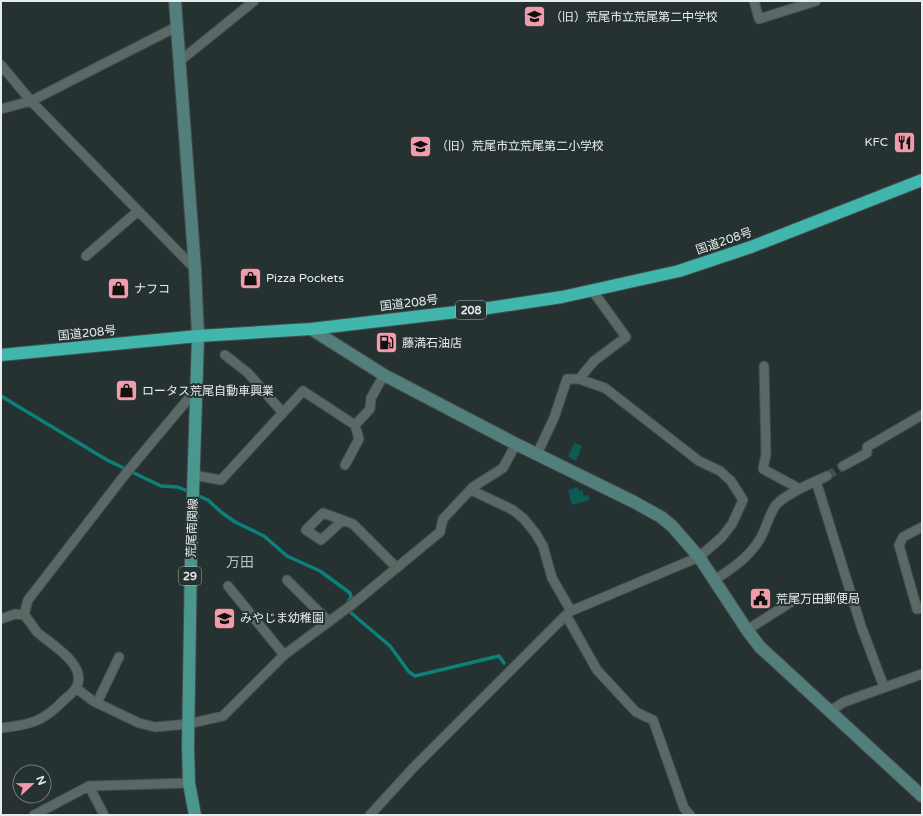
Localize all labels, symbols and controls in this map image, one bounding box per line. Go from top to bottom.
school or university icon: （旧）荒尾市立荒尾第二中学校 [521,4,547,30]
place label: （旧）荒尾市立荒尾第二中学校 [550,10,718,24]
restaurant icon: KFC [891,129,917,155]
school or university icon: （旧）荒尾市立荒尾第二小学校 [407,133,433,159]
place label: KFC [865,135,888,149]
place label: （旧）荒尾市立荒尾第二小学校 [436,139,604,153]
street label: 国道208号 [694,225,754,257]
shop icon: Pizza Pockets [237,265,263,291]
place label: Pizza Pockets [266,271,344,285]
shop icon: ナフコ [105,276,131,302]
place label: ナフコ [134,282,170,296]
street label: 国道208号 [379,292,439,314]
road number: 208 [456,301,486,319]
street label: 国道208号 [57,323,117,343]
fuel station icon: 藤満石油店 [374,330,400,356]
place label: 藤満石油店 [402,336,462,350]
shop icon: ロータス荒尾自動車興業 [113,378,139,404]
place label: ロータス荒尾自動車興業 [142,384,274,398]
street label: 荒尾南関線 [184,498,200,558]
district label: 万田 [226,554,254,571]
road number: 29 [179,567,201,585]
public building icon: 荒尾万田郵便局 [748,586,774,612]
place label: 荒尾万田郵便局 [776,592,860,606]
school or university icon: みやじま幼稚園 [212,605,238,631]
place label: みやじま幼稚園 [240,611,324,625]
north arrow [12,764,52,804]
text: N [33,774,48,787]

